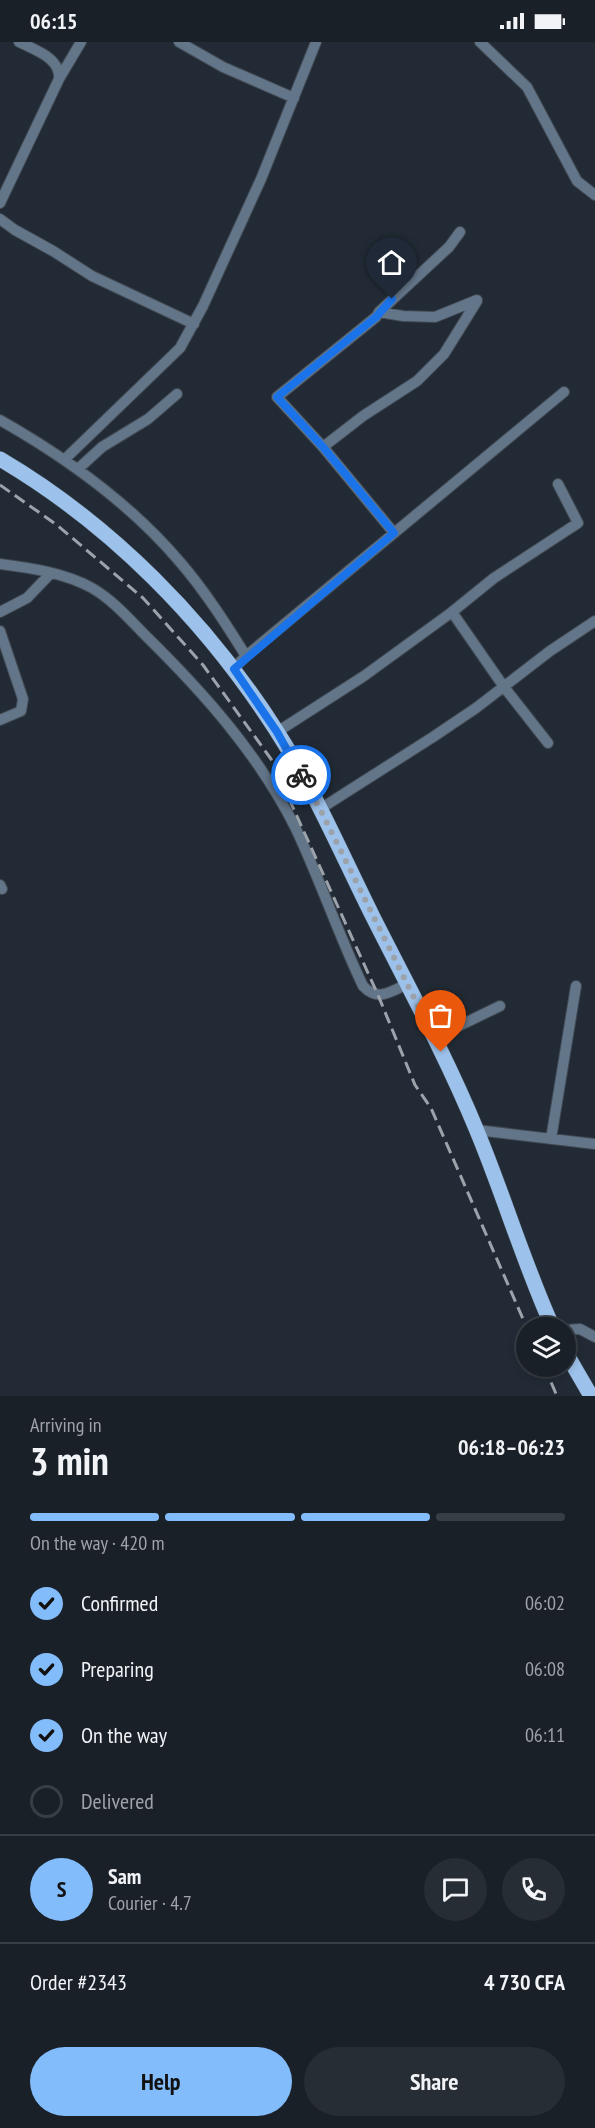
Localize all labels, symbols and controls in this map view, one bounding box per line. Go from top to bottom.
text: 06:15 [30,7,78,35]
pin [366,237,417,299]
icon: home [375,246,408,279]
courier [271,745,331,805]
icon: bike [285,759,318,792]
pin [415,990,466,1052]
icon: bag [424,999,457,1032]
map controls [516,1317,576,1377]
button: layers [516,1317,576,1377]
text: Arriving in [30,1412,102,1438]
text: 06:18–06:23 [458,1433,565,1461]
text: 3 min [30,1435,109,1486]
text: On the way · 420 m [30,1530,165,1556]
icon: check [30,1587,63,1620]
text: Confirmed [81,1589,158,1617]
text: 06:02 [525,1590,565,1616]
icon: check [30,1653,63,1686]
text: Preparing [81,1655,154,1683]
text: 06:08 [525,1656,565,1682]
icon: check [30,1719,63,1752]
text: On the way [81,1721,167,1749]
text: 06:11 [525,1722,565,1748]
text: Delivered [81,1787,154,1815]
button: chat [424,1858,487,1921]
button: phone [502,1858,565,1921]
text: Sam [108,1862,141,1890]
text: S [57,1875,66,1903]
text: Courier · 4.7 [108,1890,192,1916]
text: Order #2343 [30,1968,127,1996]
text: 4 730 CFA [484,1968,565,1996]
button: Help [30,2047,292,2116]
button: Share [304,2047,565,2116]

